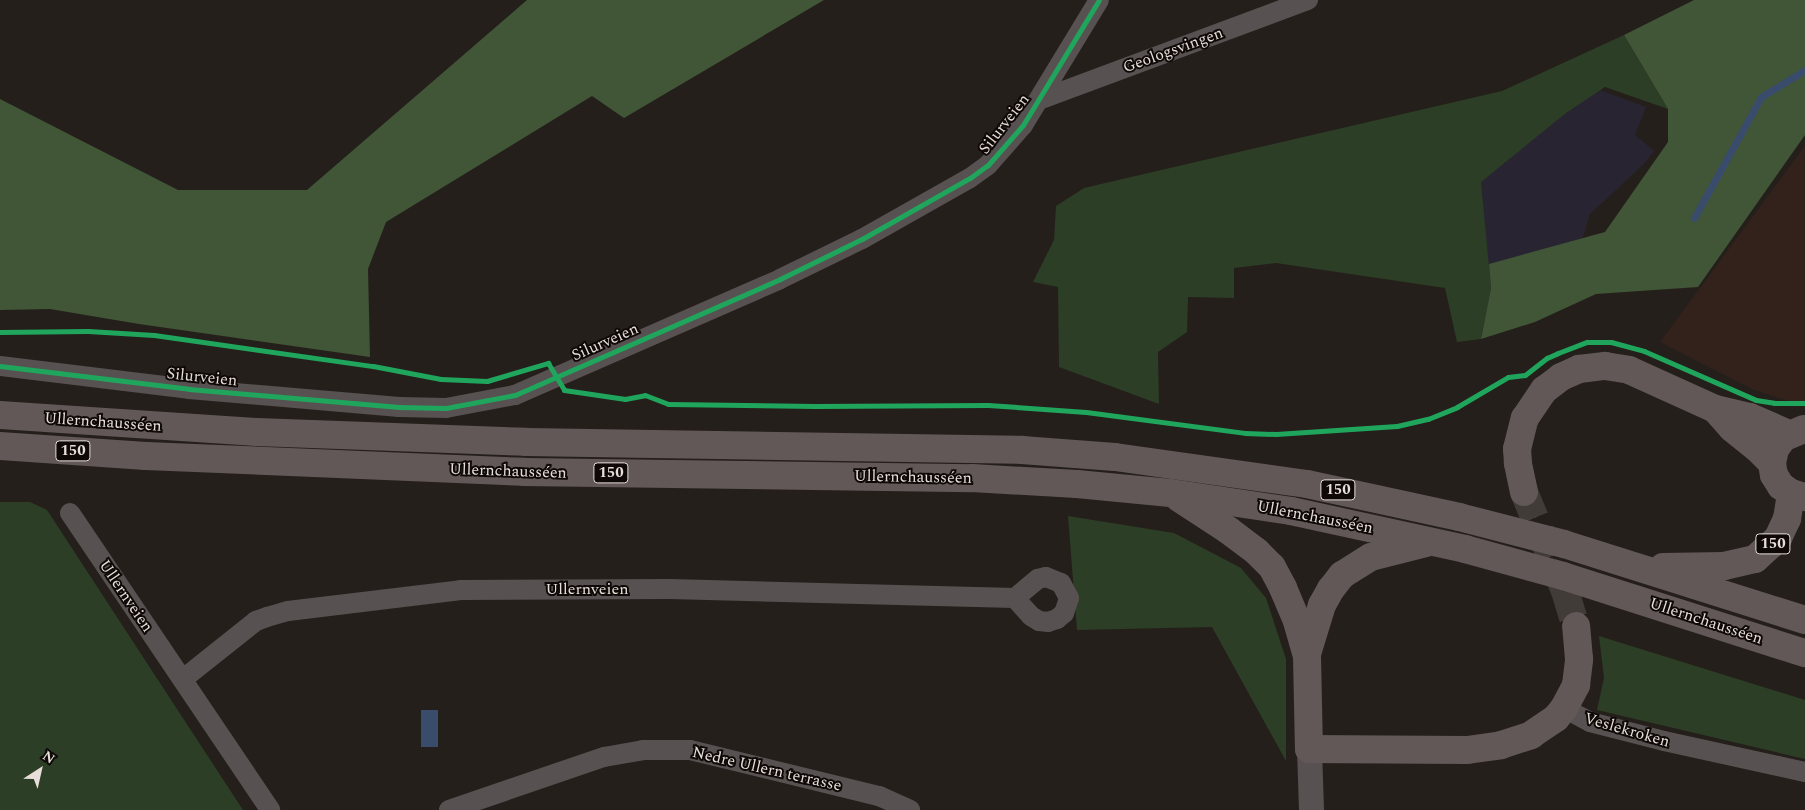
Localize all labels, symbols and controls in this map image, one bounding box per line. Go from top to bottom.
street label: Geologsvingen [1120,23,1226,77]
street label: Silurveien [975,90,1033,158]
street label: Silurveien [569,319,641,365]
street label: Silurveien [166,364,238,390]
street label: Ullernchausséen [44,408,162,436]
road number: 150 [54,438,92,464]
street label: Ullernchausséen [449,459,567,483]
road number: 150 [592,460,630,486]
street label: Ullernchausséen [854,466,972,488]
road number: 150 [1319,478,1357,502]
street label: Ullernchausséen [1255,496,1375,538]
road number: 150 [1754,532,1792,556]
street label: Ullernveien [95,556,157,636]
street label: Ullernveien [546,579,628,599]
street label: Ullernchausséen [1647,594,1765,648]
street label: Veslekroken [1582,709,1672,751]
street label: Nedre Ullern terrasse [690,742,844,796]
north arrow [15,745,65,795]
text: N [38,745,60,769]

